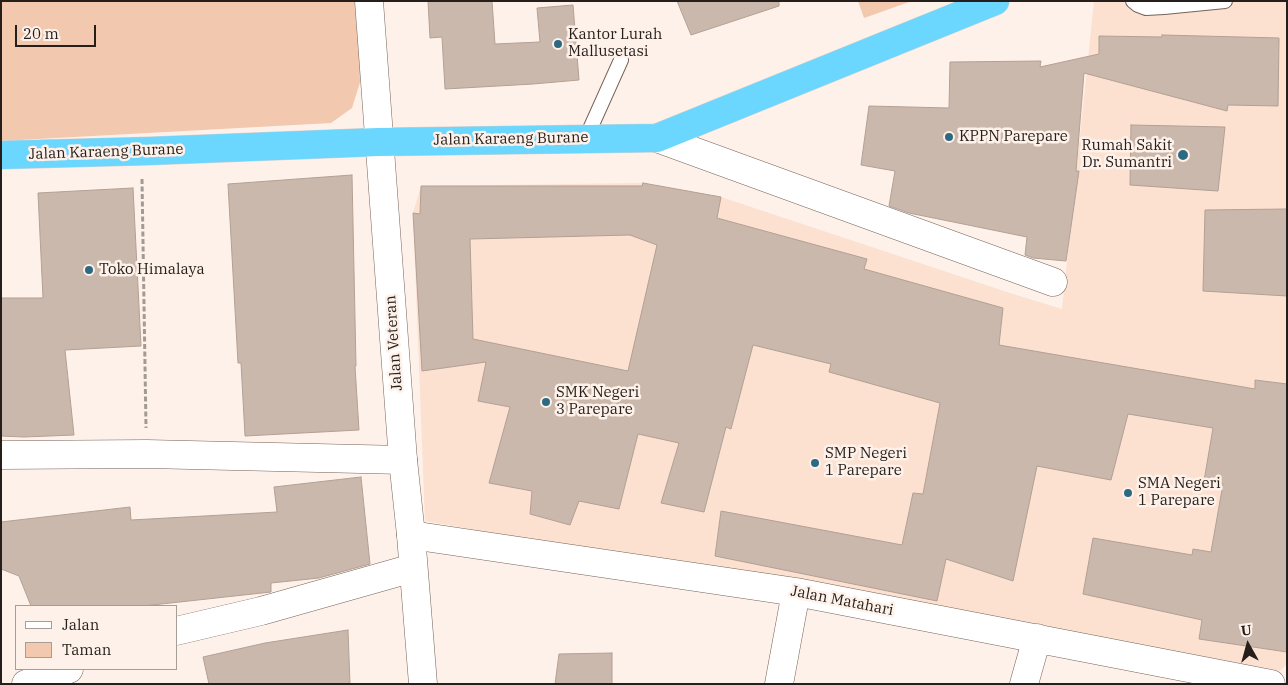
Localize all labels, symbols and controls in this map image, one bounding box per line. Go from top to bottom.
scale bar [18,15,99,47]
text: 20 m [23,24,59,43]
place label: Kantor Lurah Mallusetasi [568,26,662,61]
marker: Kantor Lurah Mallusetasi [552,38,564,50]
place label: KPPN Parepare [959,128,1068,146]
street label: Jalan Karaeng Burane [433,129,589,149]
marker: KPPN Parepare [943,131,955,143]
place label: Rumah Sakit Dr. Sumantri [1082,137,1172,172]
street label: Jalan Karaeng Burane [28,140,184,164]
marker: Rumah Sakit Dr. Sumantri [1176,148,1190,162]
place label: Toko Himalaya [99,261,205,279]
marker: Toko Himalaya [83,264,95,276]
street label: Jalan Veteran [382,295,406,391]
place label: SMK Negeri 3 Parepare [556,384,639,419]
marker: SMK Negeri 3 Parepare [540,396,552,408]
place label: SMP Negeri 1 Parepare [825,445,907,480]
marker: SMP Negeri 1 Parepare [809,457,821,469]
place label: SMA Negeri 1 Parepare [1138,475,1221,510]
marker: SMA Negeri 1 Parepare [1122,487,1134,499]
street label: Jalan Matahari [789,582,895,620]
legend [15,605,178,670]
text: Jalan [62,615,99,634]
north arrow [1223,620,1273,670]
text: U [1240,621,1253,640]
text: Taman [62,640,111,659]

